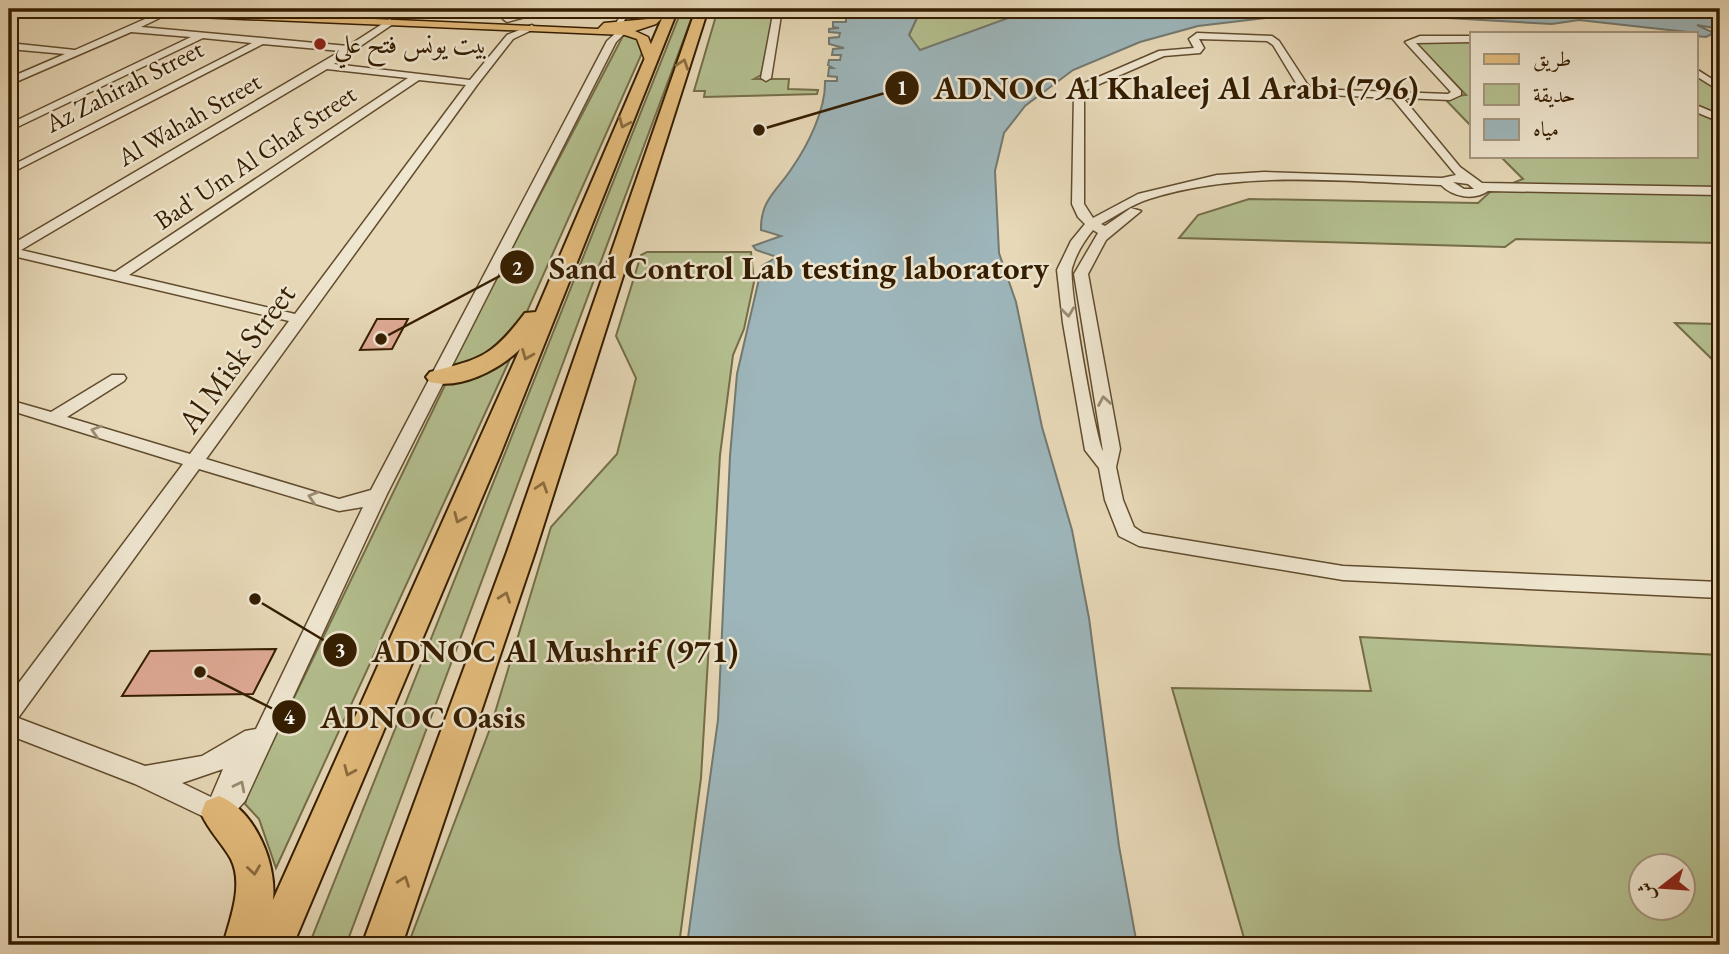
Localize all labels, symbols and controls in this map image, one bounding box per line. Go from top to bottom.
place label: بيت يونس فتح علي [334,27,488,69]
street label: Az Zahirah Street [38,32,209,141]
legend [1470,32,1698,158]
marker: بيت يونس فتح علي [312,36,328,52]
text: طريق [1533,45,1571,72]
one-way arrow [675,58,689,71]
callout: ADNOC Al Khaleej Al Arabi (796) [885,61,1433,115]
street label: Al Wahah Street [110,64,267,174]
text: ADNOC Al Khaleej Al Arabi (796) [932,66,1419,109]
text: 1 [896,74,908,101]
street label: Bad' Um Al Ghaf Street [147,77,363,237]
text: حديقة [1533,81,1576,108]
one-way arrow [618,115,632,128]
text: مياه [1533,115,1559,142]
callout: Sand Control Lab testing laboratory [500,240,1063,294]
text: Sand Control Lab testing laboratory [549,246,1050,289]
text: 2 [511,254,523,281]
street label: Al Misk Street [167,275,304,442]
one-way arrow [1061,306,1076,318]
one-way arrow [522,349,536,361]
one-way arrow [1097,395,1112,407]
one-way arrow [90,424,102,439]
one-way arrow [534,482,548,494]
one-way arrow [307,491,319,506]
one-way arrow [453,511,467,523]
one-way arrow [497,592,511,604]
callout: ADNOC Al Mushrif (971) [322,623,752,677]
text: ADNOC Al Mushrif (971) [371,629,738,672]
text: 3 [334,636,346,663]
callout: ADNOC Oasis [272,690,540,744]
text: ADNOC Oasis [319,695,526,738]
text: 4 [283,703,295,730]
one-way arrow [343,764,357,776]
one-way arrow [232,781,245,793]
north arrow [1628,852,1698,922]
one-way arrow [246,864,261,876]
one-way arrow [396,875,410,887]
text: ش [1632,879,1661,904]

